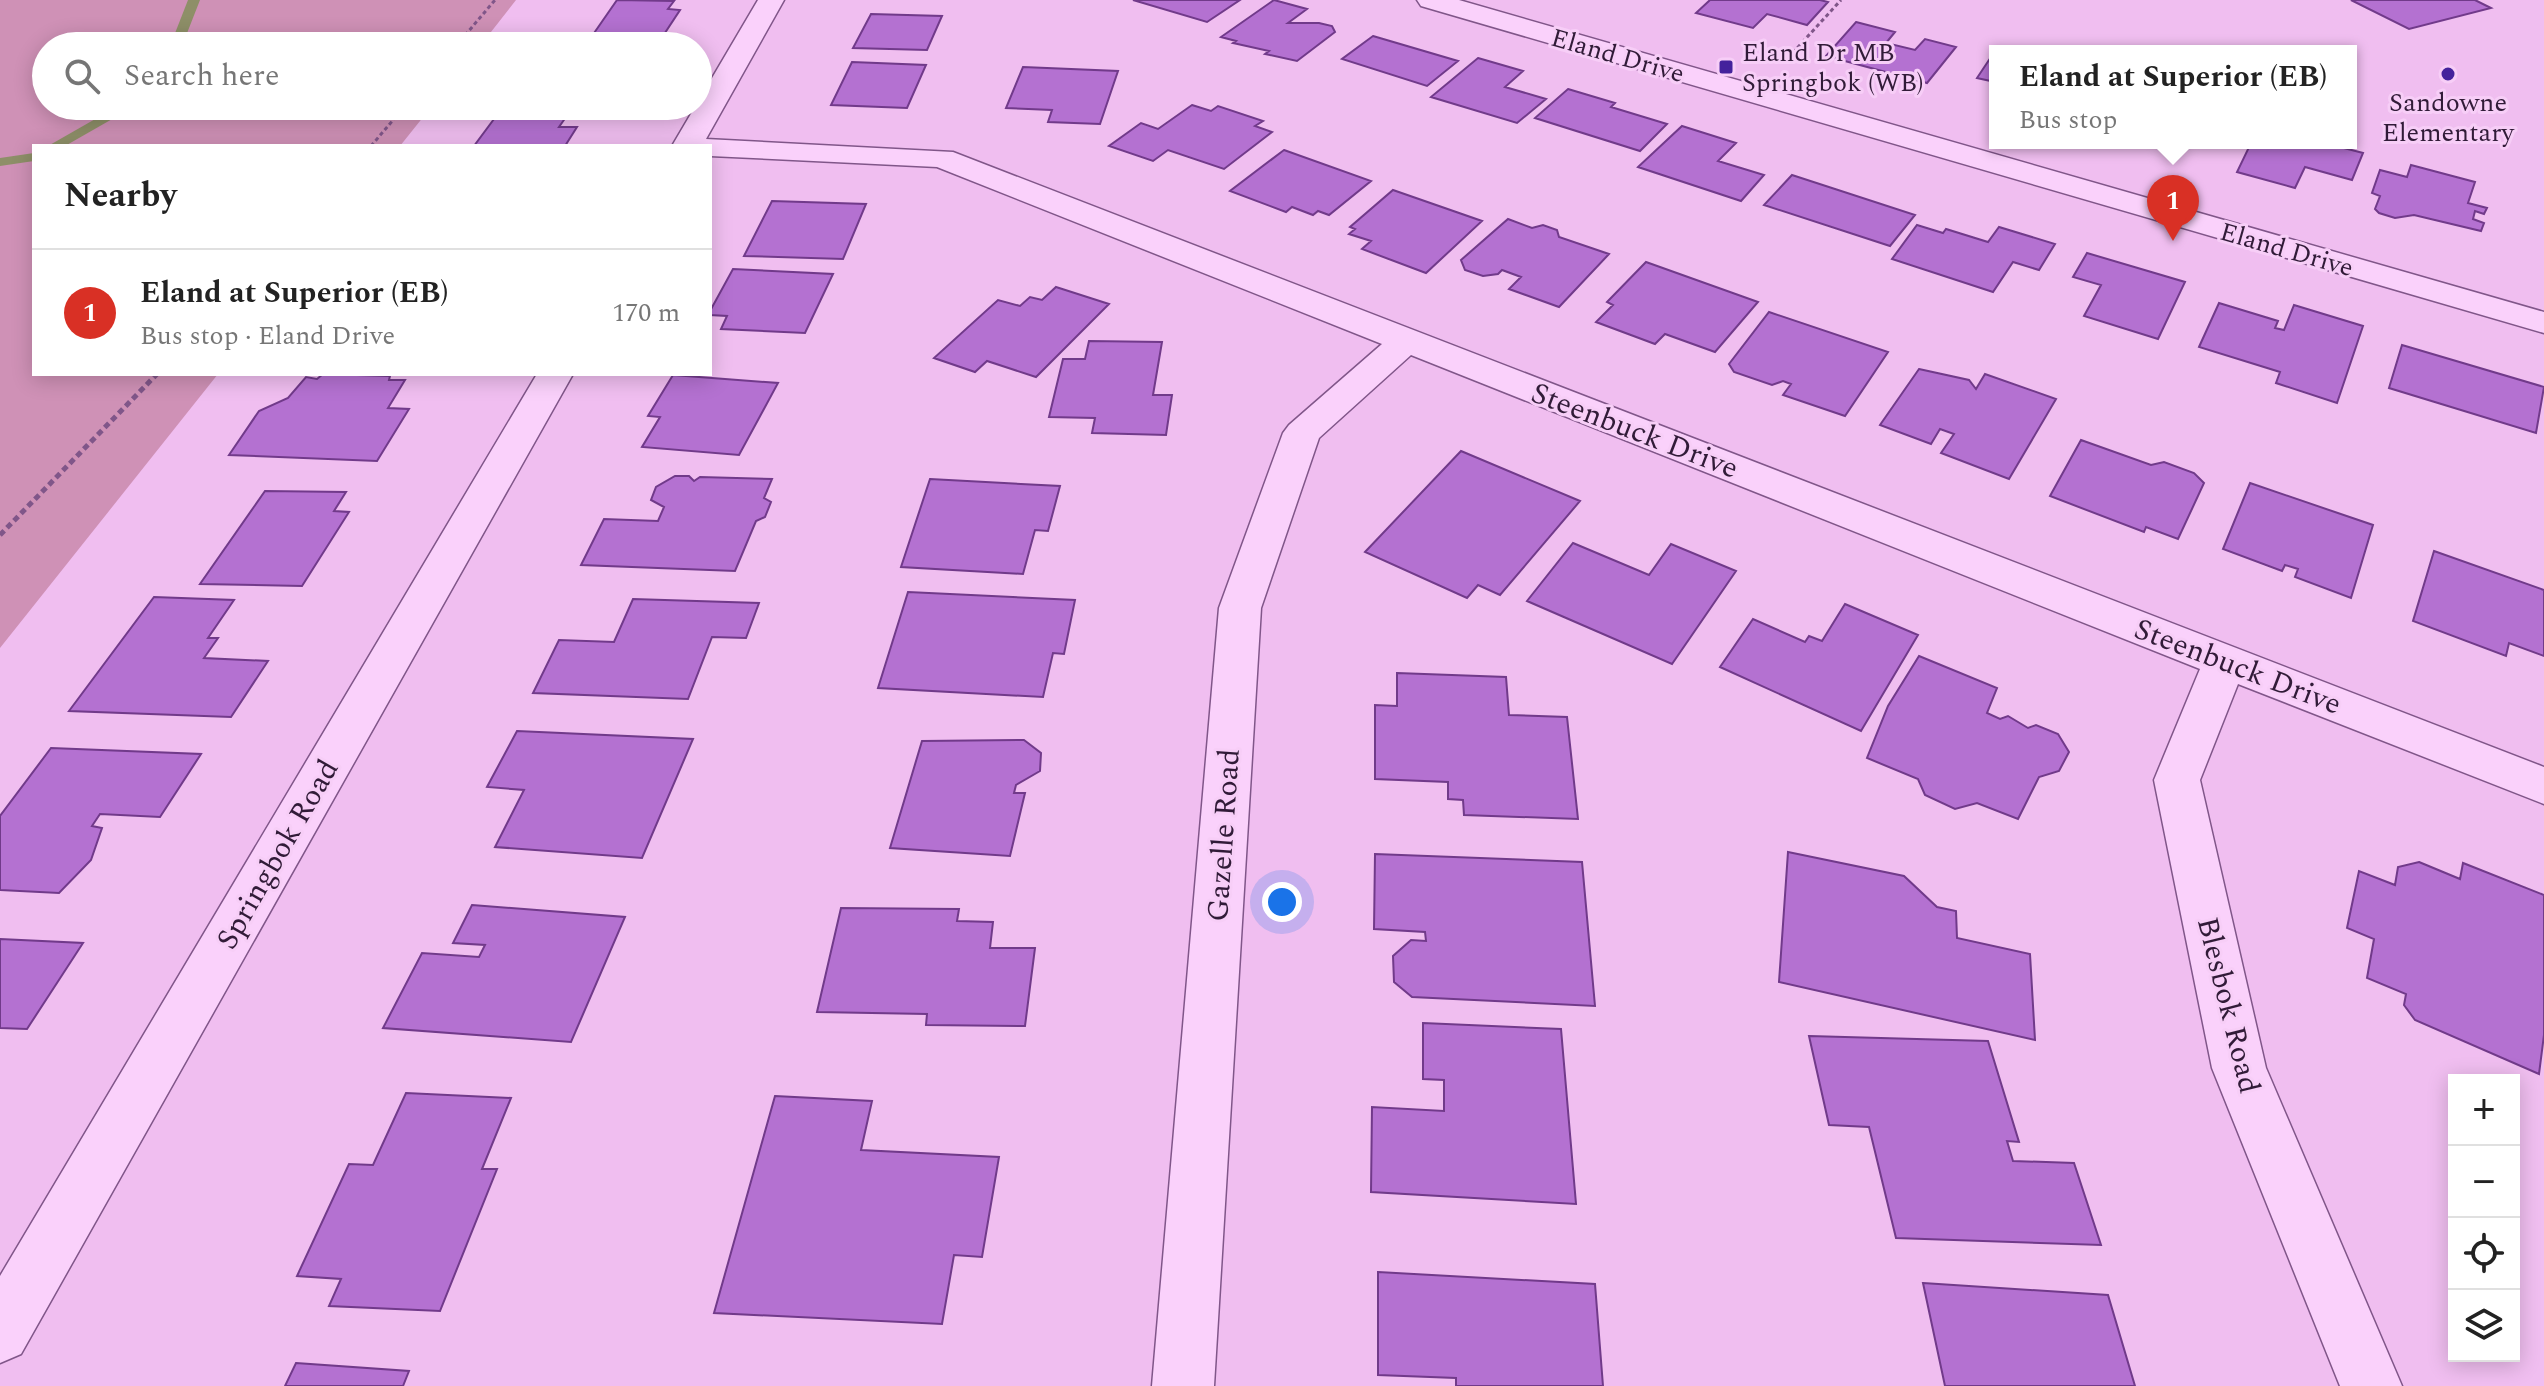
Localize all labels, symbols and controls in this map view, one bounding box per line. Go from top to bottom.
street label: Eland Drive [1546,18,1689,94]
search box [32,32,712,120]
place label: Eland Dr MB Springbok (WB) [1742,33,1924,103]
popup [1989,45,2357,149]
text: Search here [124,53,280,99]
icon: search [60,54,104,98]
text: Eland at Superior (EB) [2019,54,2327,100]
marker: Eland Dr MB Springbok (WB) [1717,58,1735,76]
marker: Sandowne Elementary [2439,65,2457,83]
place label: Sandowne Elementary [2382,83,2516,153]
text: Bus stop [2019,100,2117,140]
text: Nearby [64,170,177,222]
pin: 1 [2147,175,2199,241]
street label: Eland Drive [2215,212,2358,288]
text: Eland at Superior (EB) [140,270,448,316]
text: 1 [83,293,97,333]
text: 170 m [612,293,680,333]
text: Bus stop · Eland Drive [140,316,395,356]
street label: Steenbuck Drive [1524,370,1745,492]
street label: Steenbuck Drive [2127,606,2348,728]
street label: Gazelle Road [1195,747,1253,923]
street label: Springbok Road [205,751,351,958]
your location [1262,882,1302,922]
street label: Blesbok Road [2184,912,2272,1098]
map controls [2448,1074,2520,1362]
button: + [2448,1074,2520,1146]
button: − [2448,1146,2520,1218]
button: locate [2448,1218,2520,1290]
button: layers [2448,1290,2520,1362]

